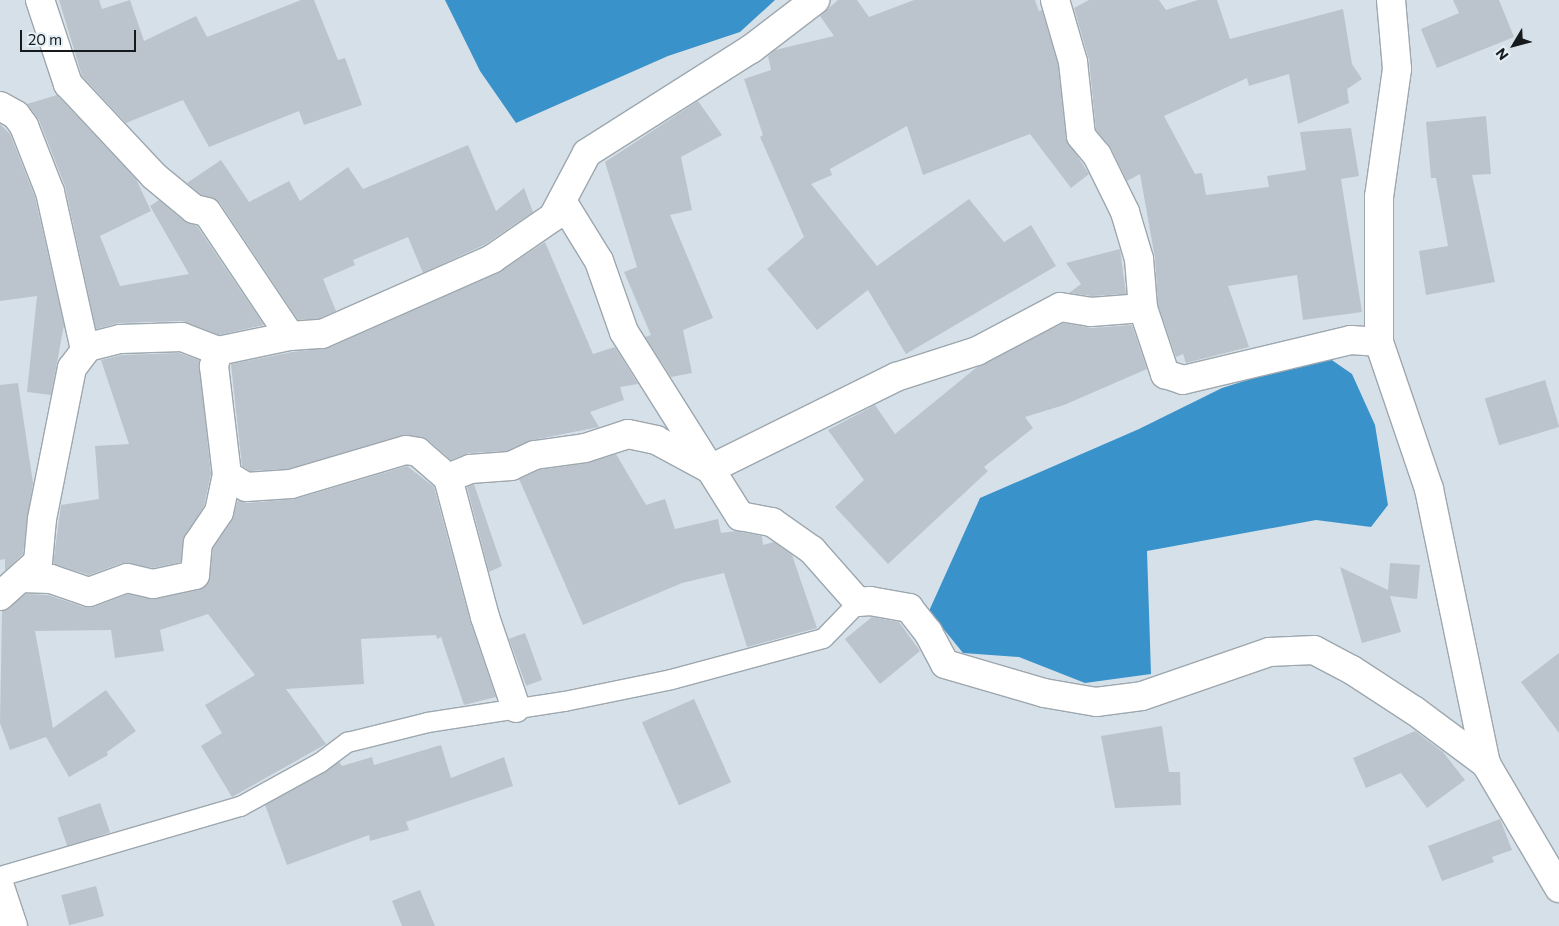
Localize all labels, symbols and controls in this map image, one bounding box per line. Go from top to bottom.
scale bar [22,20,139,52]
north arrow [1489,20,1539,70]
text: 20 m [28,30,62,48]
text: N [1492,45,1512,64]

